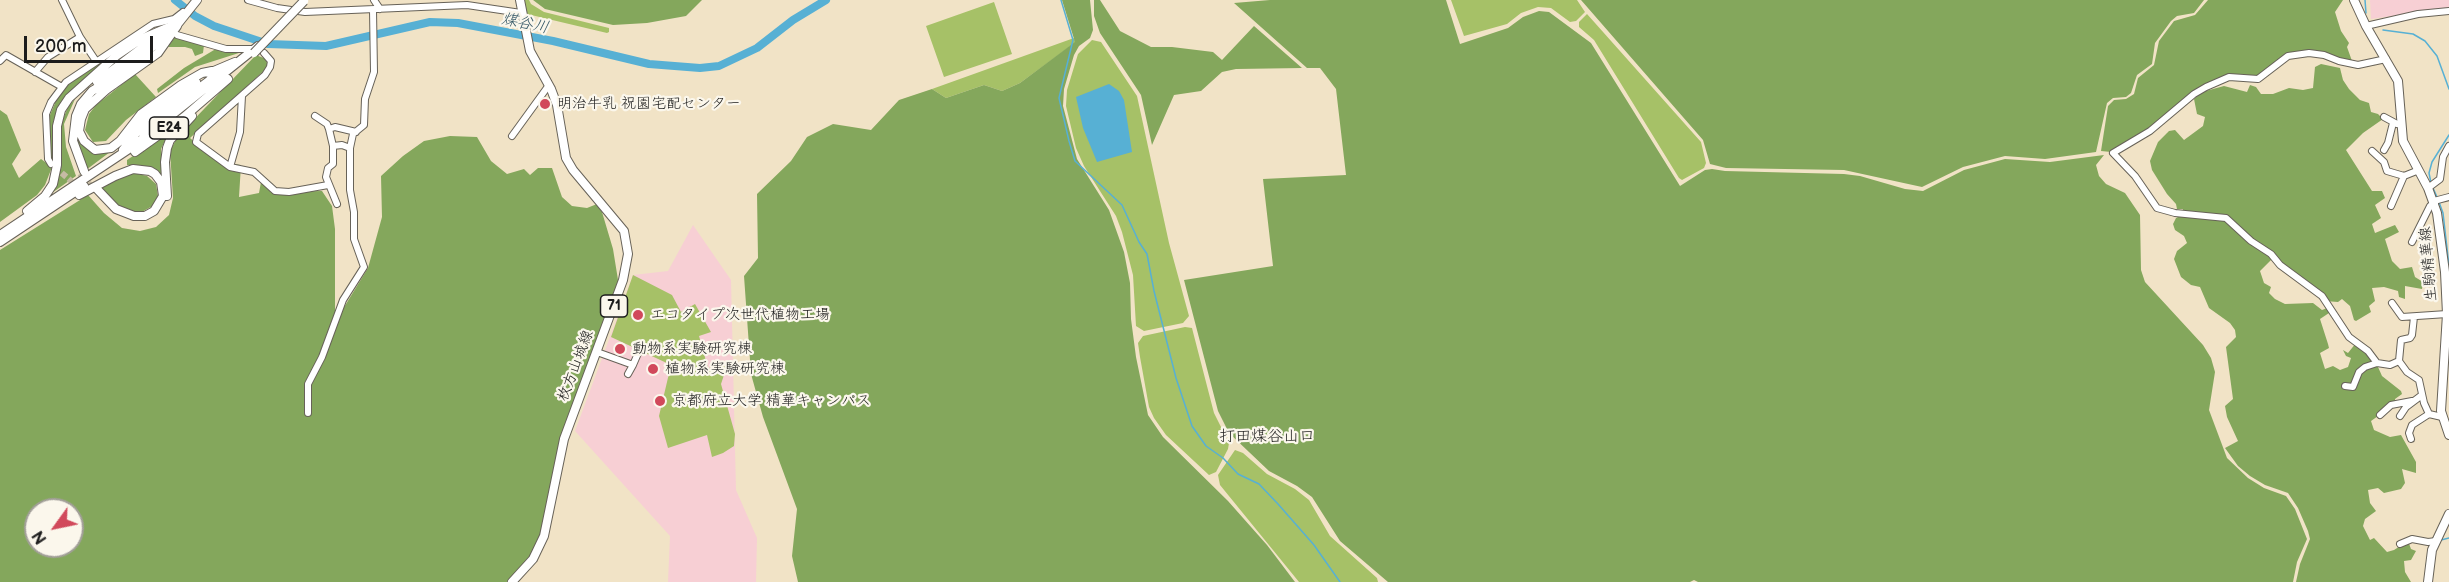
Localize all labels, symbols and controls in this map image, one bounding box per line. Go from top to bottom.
water label: 煤谷川 [500,10,550,38]
scale bar [27,24,156,62]
text: 200 m [35,36,87,57]
place label: 明治牛乳 祝園宅配センター [557,95,741,113]
marker: 明治牛乳 祝園宅配センター [538,97,552,111]
road number: E24 [150,117,188,139]
street label: 生駒精華線 [2417,226,2441,302]
road number: 71 [600,295,628,317]
place label: エコタイプ次世代植物工場 [650,306,830,324]
marker: エコタイプ次世代植物工場 [631,308,645,322]
street label: 枚方山城線 [554,328,598,404]
place label: 動物系実験研究棟 [632,340,752,358]
marker: 動物系実験研究棟 [613,342,627,356]
place label: 植物系実験研究棟 [665,360,785,378]
marker: 植物系実験研究棟 [646,362,660,376]
place label: 京都府立大学 精華キャンパス [672,392,871,410]
marker: 京都府立大学 精華キャンパス [653,394,667,408]
district label: 打田煤谷山口 [1219,427,1315,447]
north arrow [24,498,84,558]
text: N [29,527,51,547]

